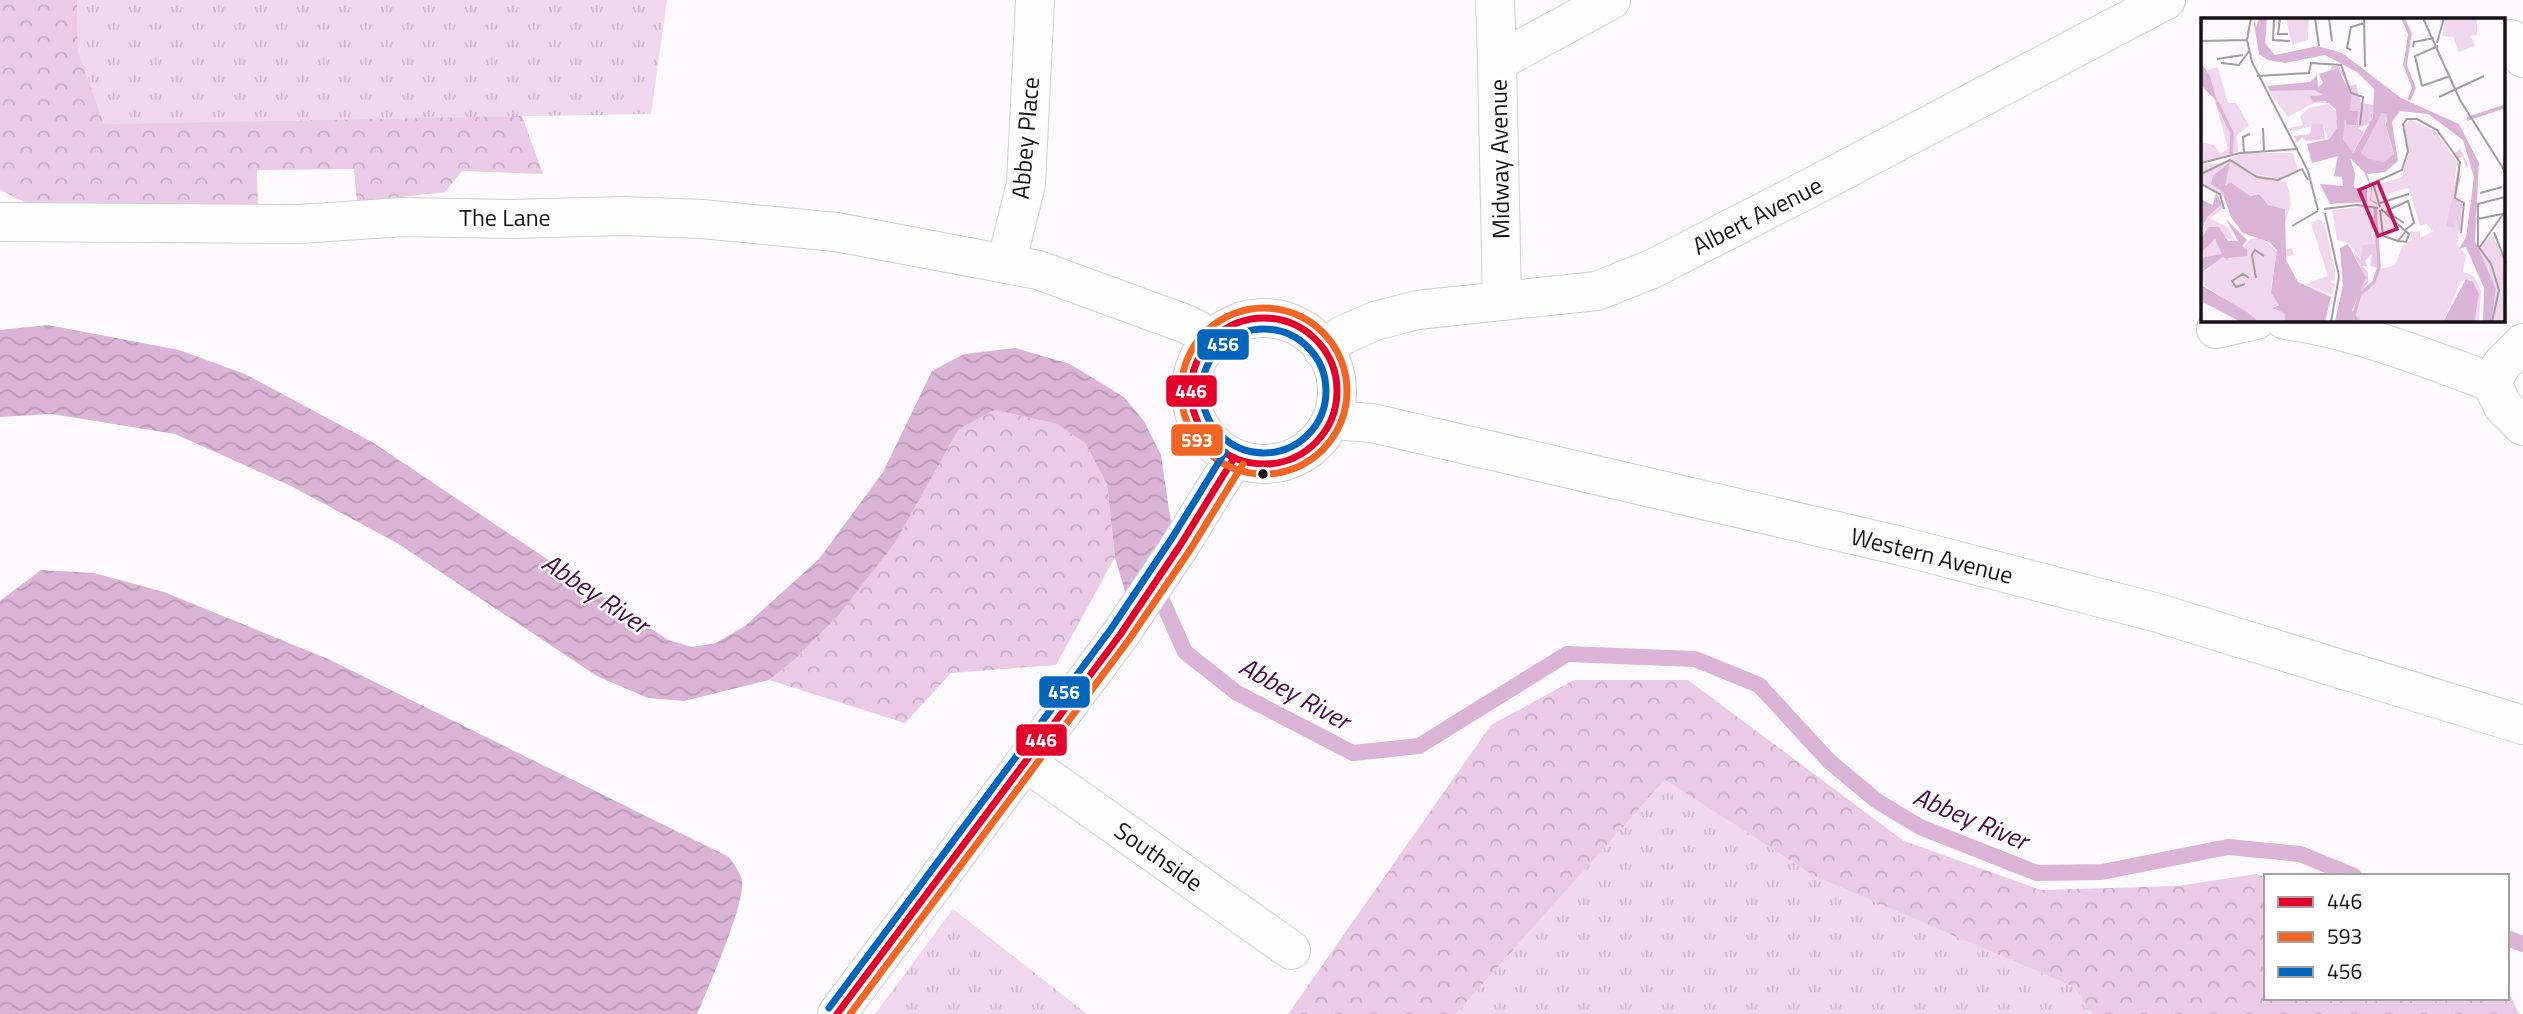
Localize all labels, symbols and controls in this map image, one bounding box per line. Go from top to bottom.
inset map [2201,18,2506,322]
street label: Abbey Place [1002,75,1048,201]
street label: Midway Avenue [1480,79,1518,239]
street label: Albert Avenue [1686,167,1828,263]
street label: The Lane [459,199,551,235]
line badge: 456 [1196,328,1250,361]
text: 456 [1207,329,1239,358]
line badge: 446 [1165,374,1218,408]
text: 446 [1175,376,1207,405]
line badge: 593 [1170,423,1224,457]
text: 593 [1181,425,1213,454]
unlabelled marker [1256,467,1270,481]
street label: Western Avenue [1847,517,2017,593]
water label: Abbey River [535,543,660,645]
water label: Abbey River [1232,647,1360,741]
line badge: 456 [1038,675,1091,709]
text: 456 [1048,677,1080,706]
line badge: 446 [1015,723,1068,757]
text: 446 [1025,725,1057,754]
water label: Abbey River [1907,776,2037,861]
street label: Southside [1107,812,1211,900]
legend [2264,874,2509,1000]
text: 446 [2327,885,2362,917]
text: 593 [2327,920,2362,952]
text: 456 [2327,955,2362,987]

